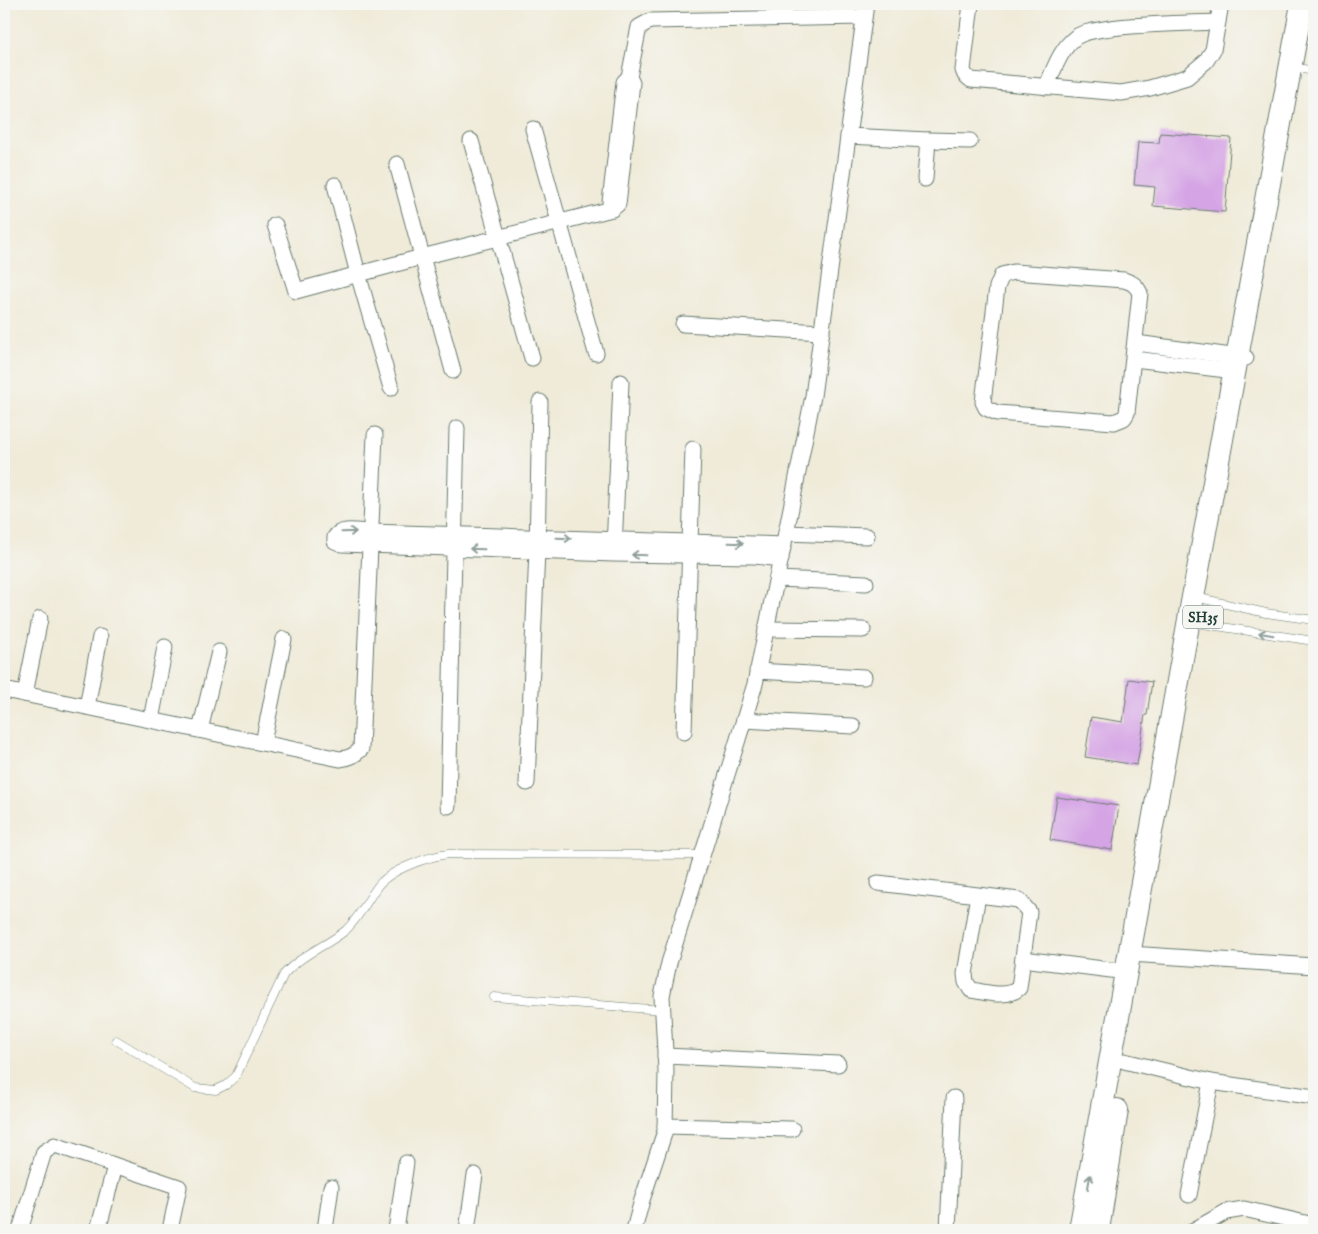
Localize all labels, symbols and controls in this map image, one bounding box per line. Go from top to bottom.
one-way arrow [340,527,357,537]
one-way arrow [556,534,572,543]
one-way arrow [728,538,744,548]
one-way arrow [469,544,485,553]
one-way arrow [632,550,648,560]
road number: SH35 [1183,606,1223,628]
one-way arrow [1258,629,1274,639]
one-way arrow [1084,1175,1094,1191]

